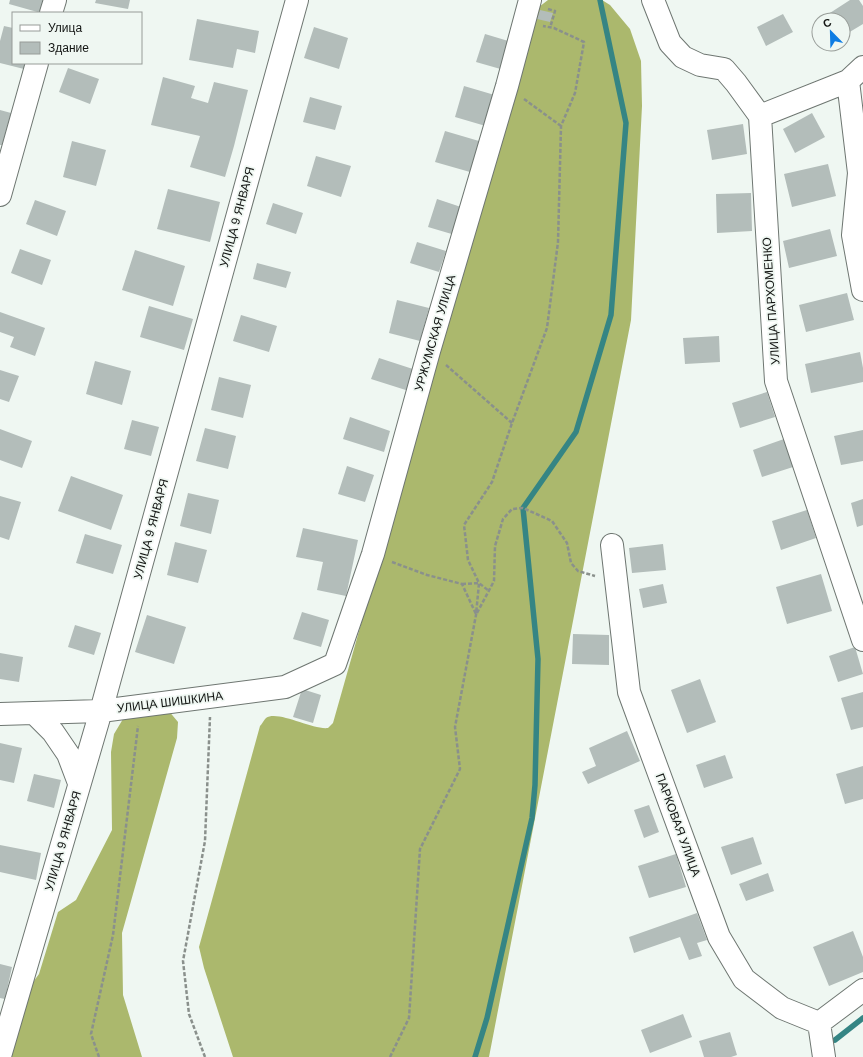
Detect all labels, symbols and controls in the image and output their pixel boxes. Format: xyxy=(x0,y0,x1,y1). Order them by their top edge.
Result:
legend xyxy=(12,12,142,64)
north arrow xyxy=(811,12,851,52)
text: С xyxy=(821,16,833,30)
text: Улица xyxy=(48,21,82,35)
text: Здание xyxy=(48,41,89,55)
street label: УЛИЦА 9 ЯНВАРЯ xyxy=(217,165,257,269)
street label: УЛИЦА ПАРХОМЕНКО xyxy=(760,237,782,365)
street label: УРЖУМСКАЯ УЛИЦА xyxy=(412,273,458,393)
street label: УЛИЦА 9 ЯНВАРЯ xyxy=(131,477,171,581)
street label: УЛИЦА ШИШКИНА xyxy=(116,689,224,715)
street label: ПАРКОВАЯ УЛИЦА xyxy=(653,771,703,879)
street label: УЛИЦА 9 ЯНВАРЯ xyxy=(42,789,84,893)

